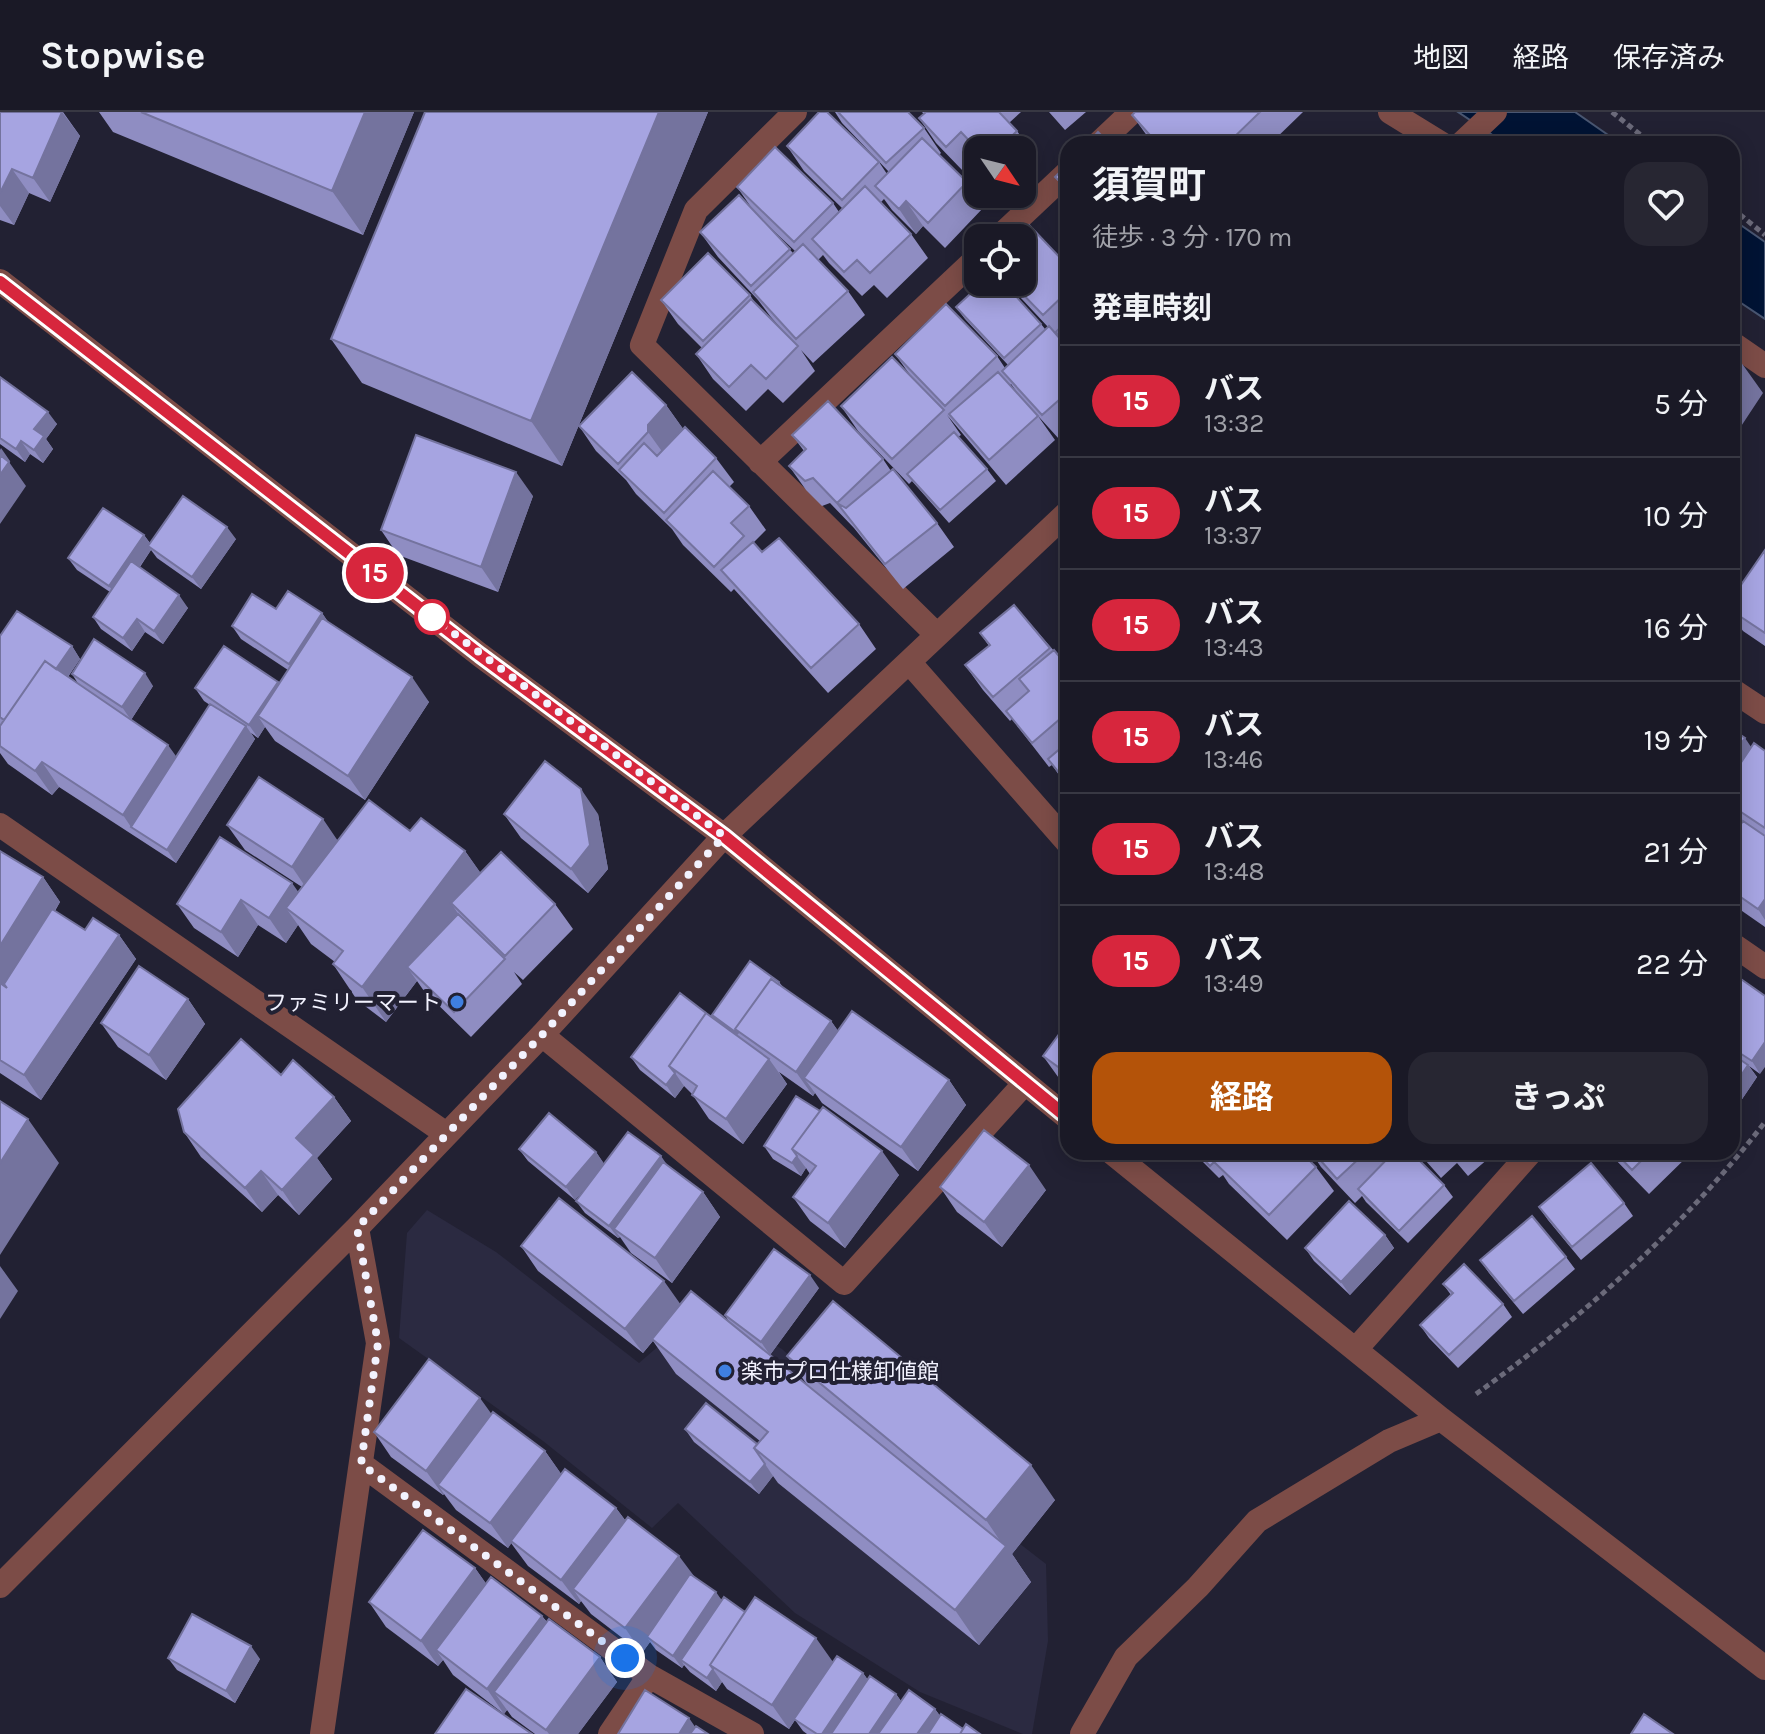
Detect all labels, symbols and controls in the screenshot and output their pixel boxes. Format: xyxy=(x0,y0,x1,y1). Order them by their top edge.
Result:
text: Stopwise xyxy=(40,33,205,78)
text: 地図 xyxy=(1413,41,1469,74)
text: 経路 xyxy=(1513,41,1569,74)
text: 保存済み xyxy=(1613,41,1725,74)
north arrow xyxy=(964,136,1036,208)
map controls xyxy=(964,136,1036,296)
button: heart xyxy=(1624,162,1708,246)
text: 須賀町 xyxy=(1092,163,1206,208)
text: 徒歩 · 3 分 · 170 m xyxy=(1092,222,1292,253)
button: locate xyxy=(964,224,1036,296)
text: 発車時刻 xyxy=(1092,290,1212,326)
text: バス xyxy=(1204,371,1264,407)
text: 15 xyxy=(1123,384,1149,417)
text: 5 分 xyxy=(1654,386,1708,422)
text: 13:32 xyxy=(1204,408,1264,439)
text: バス xyxy=(1204,483,1264,519)
text: 15 xyxy=(1123,496,1149,529)
text: 10 分 xyxy=(1643,498,1708,534)
text: 13:37 xyxy=(1204,520,1262,551)
line badge: 15 xyxy=(339,547,411,599)
text: 15 xyxy=(362,556,388,589)
text: バス xyxy=(1204,595,1264,631)
unlabelled marker xyxy=(415,600,449,634)
text: 15 xyxy=(1123,608,1149,641)
text: 16 分 xyxy=(1644,610,1708,646)
text: 13:43 xyxy=(1204,632,1264,663)
text: バス xyxy=(1204,707,1264,743)
text: 15 xyxy=(1123,720,1149,753)
text: 19 分 xyxy=(1644,722,1708,758)
text: 13:46 xyxy=(1204,744,1263,775)
text: バス xyxy=(1204,819,1264,855)
text: 15 xyxy=(1123,832,1149,865)
text: 21 分 xyxy=(1644,834,1708,870)
text: 13:48 xyxy=(1204,856,1264,887)
text: バス xyxy=(1204,931,1264,967)
text: 15 xyxy=(1123,944,1149,977)
text: 22 分 xyxy=(1636,946,1708,982)
text: 13:49 xyxy=(1204,968,1264,999)
place label: ファミリーマート xyxy=(265,990,441,1016)
marker: ファミリーマート xyxy=(448,993,466,1011)
button: 経路 xyxy=(1092,1052,1392,1144)
button: きっぷ xyxy=(1408,1052,1708,1144)
place label: 楽市プロ仕様卸値館 xyxy=(741,1359,939,1385)
marker: 楽市プロ仕様卸値館 xyxy=(716,1362,734,1380)
your location xyxy=(605,1638,645,1678)

